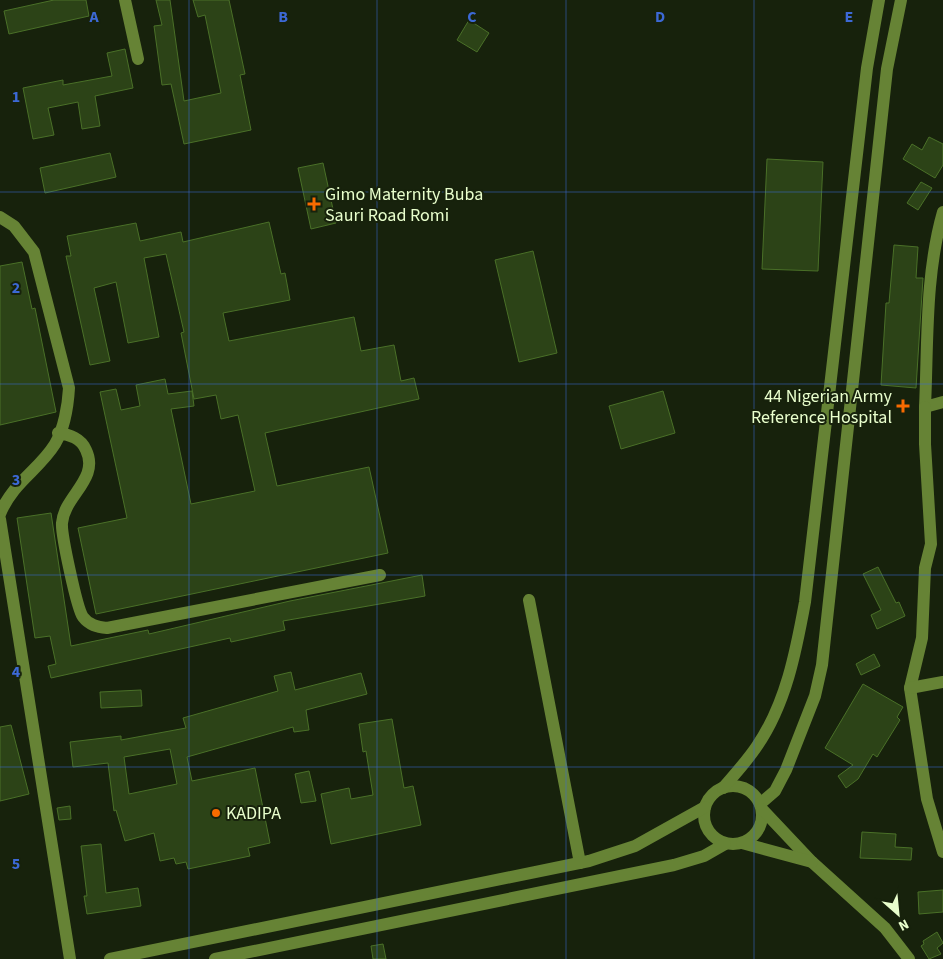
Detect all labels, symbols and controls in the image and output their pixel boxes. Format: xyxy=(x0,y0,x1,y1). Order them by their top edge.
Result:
text: A xyxy=(88,6,99,28)
text: B xyxy=(278,6,288,28)
text: C xyxy=(467,6,477,28)
text: D xyxy=(655,6,665,28)
text: E xyxy=(845,6,853,28)
text: 1 xyxy=(12,86,20,108)
place label: Gimo Maternity Buba Sauri Road Romi xyxy=(325,182,483,228)
marker: Gimo Maternity Buba Sauri Road Romi xyxy=(307,197,321,211)
text: 2 xyxy=(12,277,20,299)
place label: 44 Nigerian Army Reference Hospital xyxy=(751,384,893,430)
marker: 44 Nigerian Army Reference Hospital xyxy=(896,399,910,413)
text: 3 xyxy=(12,469,20,491)
text: 4 xyxy=(12,661,21,683)
place label: KADIPA xyxy=(226,801,281,826)
marker: KADIPA xyxy=(210,807,222,819)
text: 5 xyxy=(12,853,20,875)
north arrow xyxy=(873,889,923,939)
text: N xyxy=(895,914,912,936)

